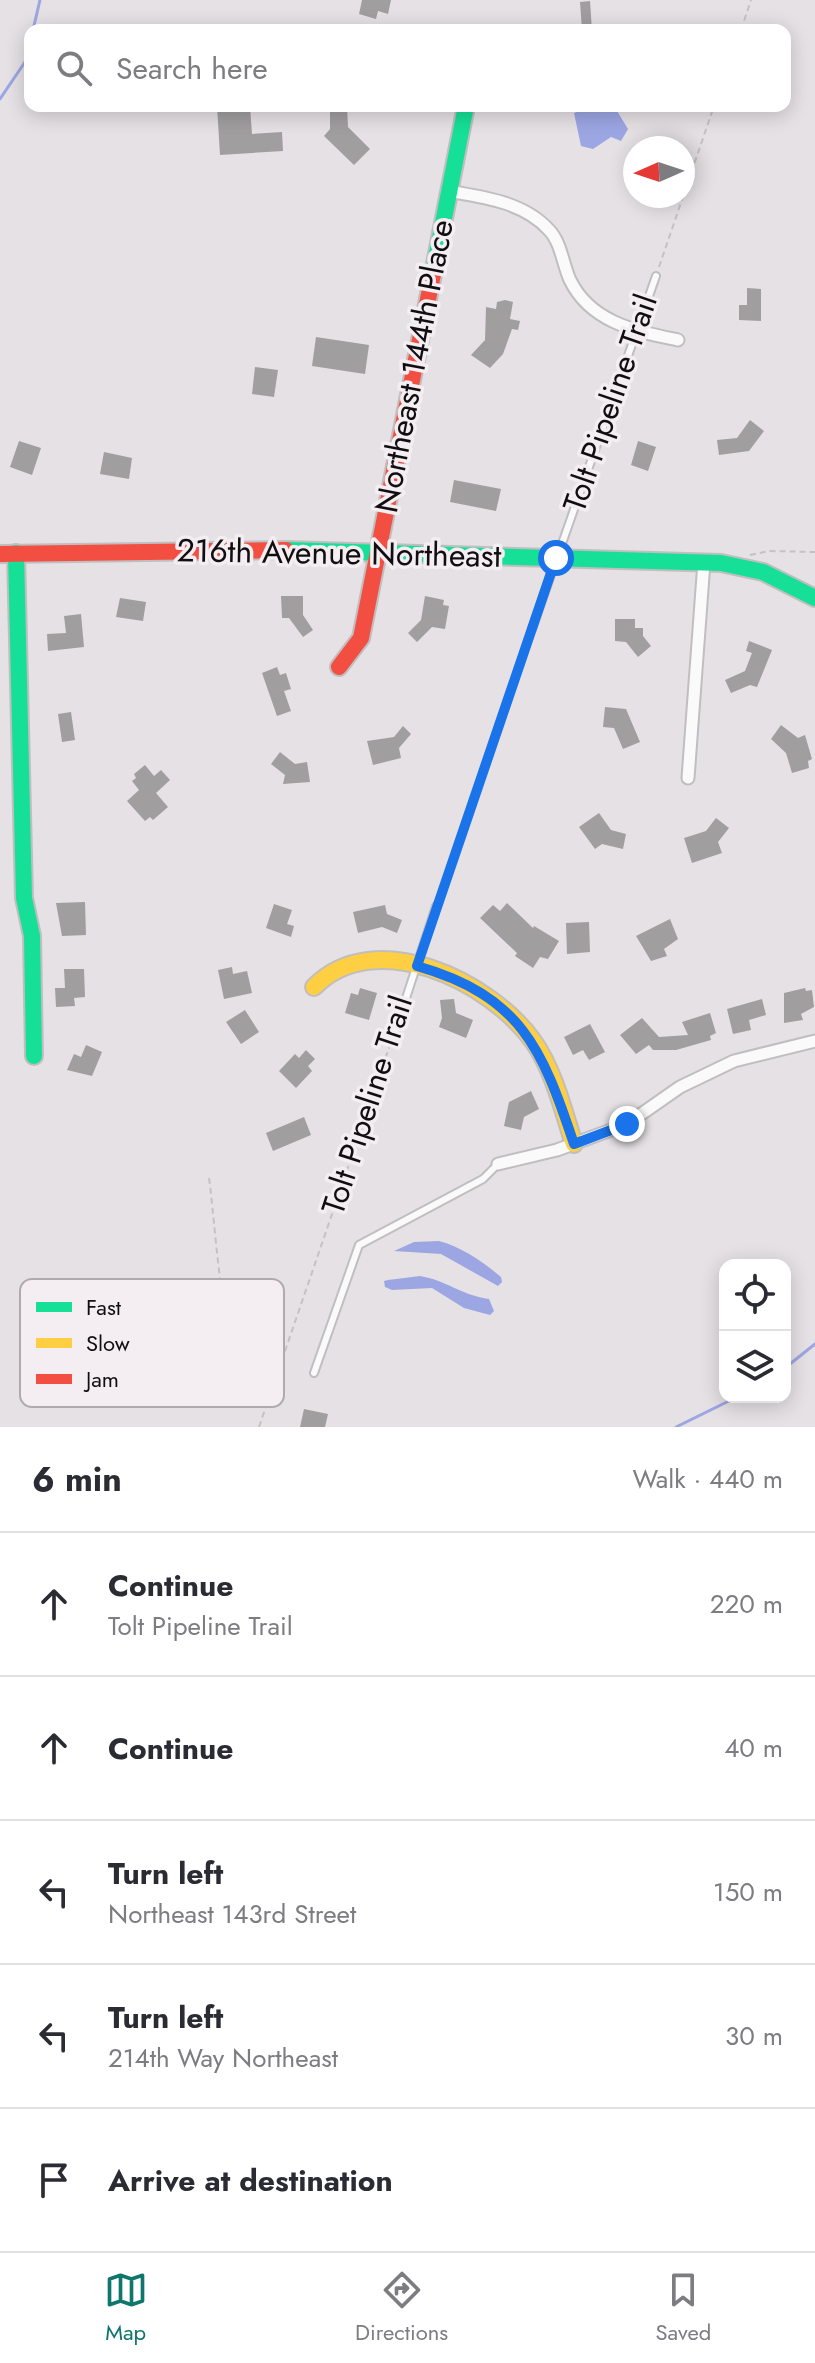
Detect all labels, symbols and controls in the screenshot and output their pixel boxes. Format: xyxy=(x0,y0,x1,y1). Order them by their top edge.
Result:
search box xyxy=(24,24,791,112)
icon: search xyxy=(52,46,96,90)
text: Search here xyxy=(116,47,268,90)
north arrow xyxy=(623,136,695,208)
street label: Northeast 144th Place xyxy=(363,216,465,516)
street label: Tolt Pipeline Trail xyxy=(551,288,669,518)
street label: 216th Avenue Northeast xyxy=(176,527,502,579)
route start xyxy=(538,540,574,576)
street label: Tolt Pipeline Trail xyxy=(310,990,424,1220)
route end xyxy=(609,1106,645,1142)
map controls xyxy=(719,1259,791,1403)
button: locate xyxy=(719,1259,791,1331)
legend xyxy=(20,1279,284,1407)
text: Fast xyxy=(86,1291,122,1323)
text: Slow xyxy=(86,1327,130,1359)
button: layers xyxy=(719,1331,791,1403)
text: Jam xyxy=(83,1363,119,1395)
text: 6 min xyxy=(32,1455,122,1504)
text: Walk · 440 m xyxy=(633,1460,783,1498)
text: Continue xyxy=(108,1564,234,1607)
icon: ahead xyxy=(32,1582,76,1626)
text: 220 m xyxy=(710,1585,783,1623)
text: Tolt Pipeline Trail xyxy=(108,1607,293,1645)
icon: ahead xyxy=(32,1726,76,1770)
text: Continue xyxy=(108,1727,234,1770)
text: 40 m xyxy=(724,1729,783,1767)
text: Turn left xyxy=(108,1852,223,1895)
icon: left xyxy=(32,1870,76,1914)
text: 150 m xyxy=(713,1873,783,1911)
text: Northeast 143rd Street xyxy=(108,1895,356,1933)
text: Turn left xyxy=(108,1996,223,2039)
icon: left xyxy=(32,2014,76,2058)
text: 30 m xyxy=(725,2017,783,2055)
text: 214th Way Northeast xyxy=(108,2039,338,2077)
icon: arrive xyxy=(32,2158,76,2202)
text: Arrive at destination xyxy=(108,2159,393,2202)
tab: Map xyxy=(104,2268,148,2348)
tab: Directions xyxy=(355,2268,448,2348)
tab: Saved xyxy=(656,2268,711,2348)

